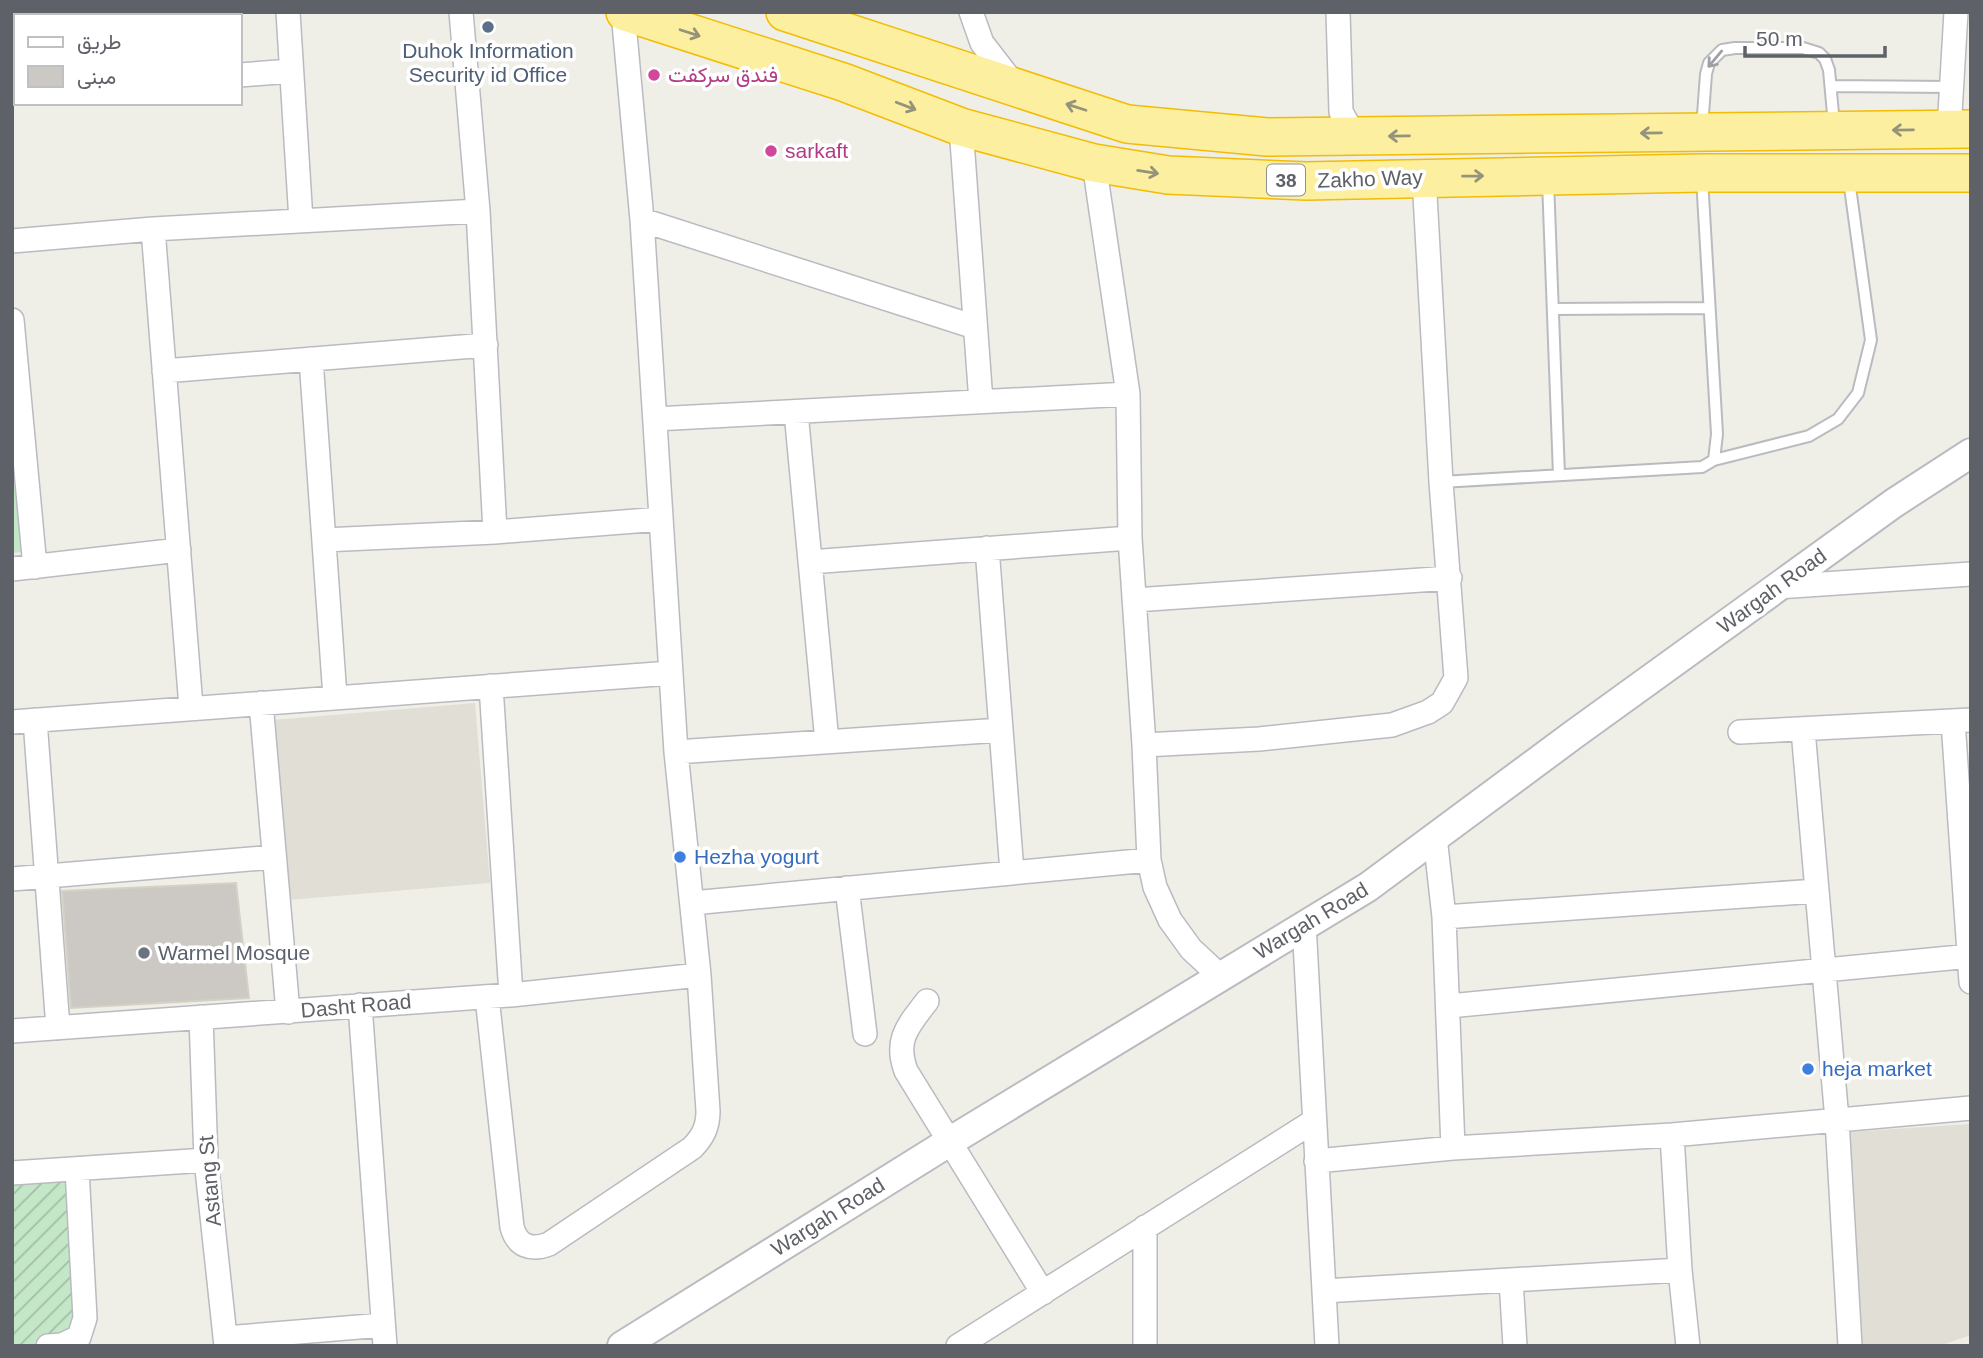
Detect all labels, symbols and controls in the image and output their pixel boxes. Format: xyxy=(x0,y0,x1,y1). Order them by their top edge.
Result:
legend xyxy=(14,14,242,105)
scale bar xyxy=(1745,14,1885,58)
marker: Duhok Information Security id Office xyxy=(480,19,496,35)
text: 50 m xyxy=(1756,27,1803,50)
one-way arrow xyxy=(679,28,701,40)
text: طريق xyxy=(77,30,122,55)
place label: Duhok Information Security id Office xyxy=(402,39,574,86)
one-way arrow xyxy=(1708,50,1724,68)
place label: فندق سركفت xyxy=(668,63,778,88)
text: مبنى xyxy=(77,65,116,89)
marker: فندق سركفت xyxy=(646,67,662,83)
one-way arrow xyxy=(894,100,916,113)
one-way arrow xyxy=(1066,100,1088,113)
one-way arrow xyxy=(1891,123,1914,137)
one-way arrow xyxy=(1639,126,1662,140)
one-way arrow xyxy=(1387,129,1410,143)
place label: sarkaft xyxy=(785,139,848,162)
marker: sarkaft xyxy=(763,143,779,159)
road number: 38 xyxy=(1267,164,1305,196)
street label: Zakho Way xyxy=(1317,165,1424,192)
one-way arrow xyxy=(1137,166,1159,179)
one-way arrow xyxy=(1462,169,1485,183)
street label: Wargah Road xyxy=(1713,543,1831,638)
place label: Hezha yogurt xyxy=(694,845,819,868)
marker: Hezha yogurt xyxy=(672,849,688,865)
street label: Wargah Road xyxy=(1250,878,1372,964)
place label: Warmel Mosque xyxy=(158,941,310,964)
marker: Warmel Mosque xyxy=(136,945,152,961)
street label: Dasht Road xyxy=(300,989,412,1022)
place label: heja market xyxy=(1822,1057,1932,1080)
marker: heja market xyxy=(1800,1061,1816,1077)
street label: Astang St xyxy=(194,1135,225,1227)
street label: Wargah Road xyxy=(767,1173,888,1260)

